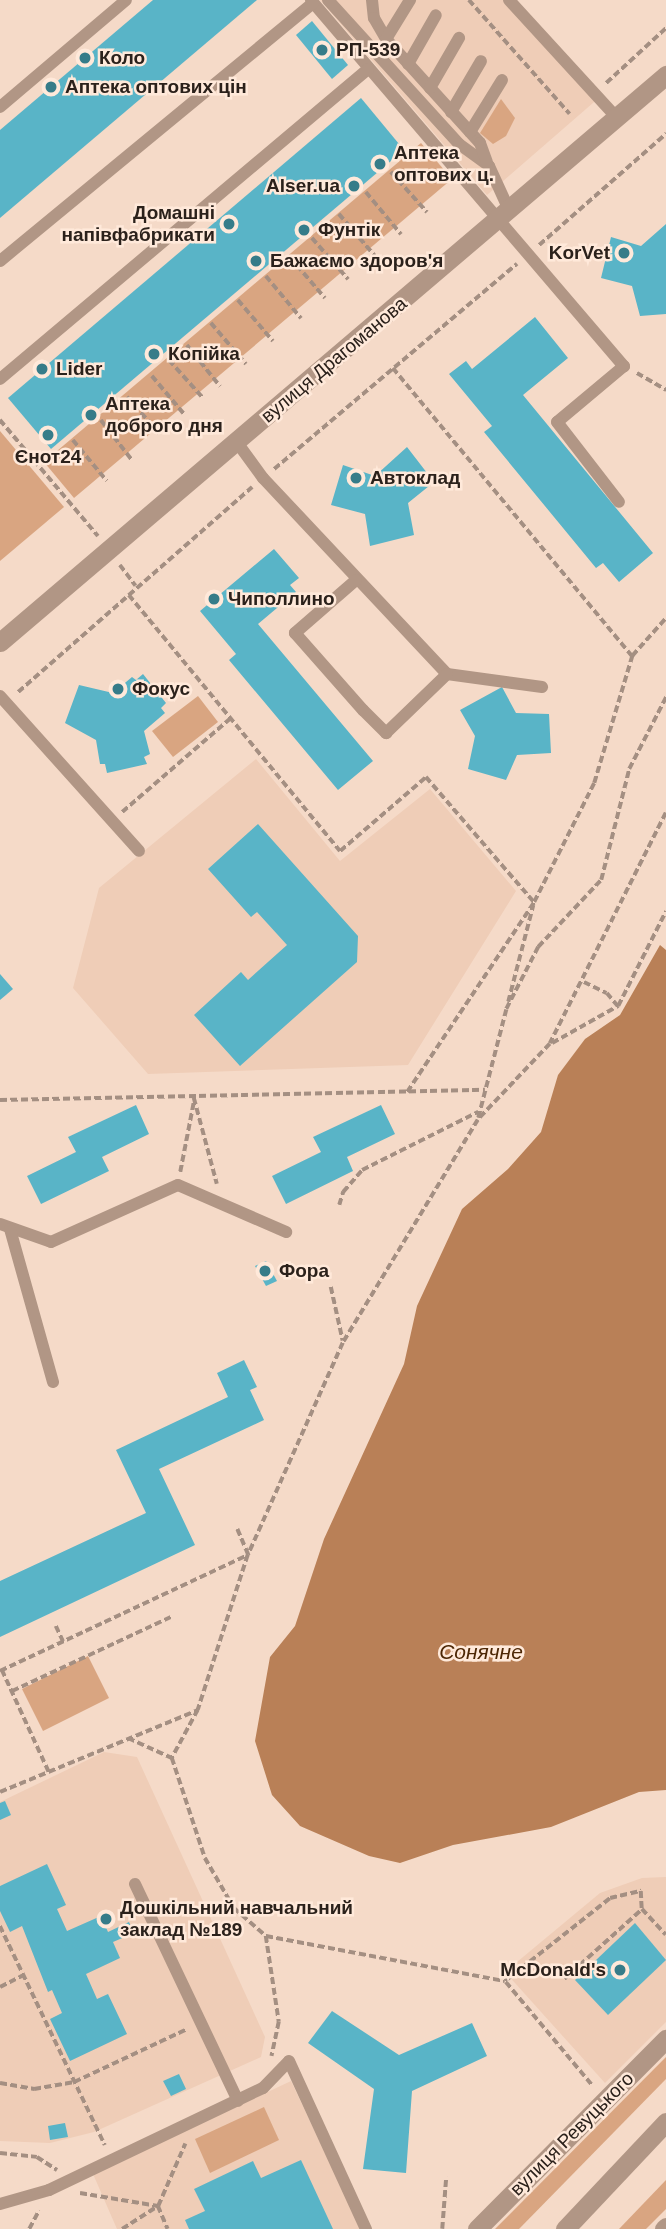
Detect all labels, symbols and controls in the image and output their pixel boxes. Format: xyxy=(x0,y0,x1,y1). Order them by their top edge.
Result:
place label: РП-539 xyxy=(336,39,400,61)
marker: РП-539 xyxy=(314,42,330,58)
place label: Коло xyxy=(99,47,145,69)
marker: Коло xyxy=(77,50,93,66)
place label: Аптека оптових цін xyxy=(65,76,247,98)
marker: Аптека оптових цін xyxy=(43,79,59,95)
place label: Аптека оптових ц. xyxy=(394,142,494,186)
marker: Аптека оптових ц. xyxy=(372,156,388,172)
place label: Alser.ua xyxy=(266,175,340,197)
marker: Alser.ua xyxy=(346,178,362,194)
place label: Домашні напівфабрикати xyxy=(61,202,215,246)
marker: Домашні напівфабрикати xyxy=(221,216,237,232)
place label: Фунтік xyxy=(318,219,380,241)
marker: Фунтік xyxy=(296,222,312,238)
place label: KorVet xyxy=(549,242,610,264)
marker: KorVet xyxy=(616,245,632,261)
place label: Бажаємо здоров'я xyxy=(270,250,443,272)
marker: Бажаємо здоров'я xyxy=(248,253,264,269)
street label: вулиця Драгоманова xyxy=(257,292,411,428)
place label: Копійка xyxy=(168,343,240,365)
marker: Копійка xyxy=(146,346,162,362)
place label: Lider xyxy=(56,358,102,380)
marker: Lider xyxy=(34,361,50,377)
place label: Аптека доброго дня xyxy=(105,393,223,437)
marker: Аптека доброго дня xyxy=(83,407,99,423)
marker: Єнот24 xyxy=(40,427,56,443)
place label: Єнот24 xyxy=(15,446,81,468)
place label: Автоклад xyxy=(370,467,460,489)
marker: Автоклад xyxy=(348,470,364,486)
place label: Чиполлино xyxy=(228,588,335,610)
marker: Чиполлино xyxy=(206,591,222,607)
place label: Фокус xyxy=(132,678,190,700)
marker: Фокус xyxy=(110,681,126,697)
place label: Фора xyxy=(279,1260,329,1282)
marker: Фора xyxy=(257,1263,273,1279)
water label: Сонячне xyxy=(439,1639,523,1665)
place label: Дошкільний навчальний заклад №189 xyxy=(120,1897,353,1941)
marker: Дошкільний навчальний заклад №189 xyxy=(98,1911,114,1927)
place label: McDonald's xyxy=(500,1959,606,1981)
marker: McDonald's xyxy=(612,1962,628,1978)
street label: вулиця Ревуцького xyxy=(505,2067,639,2201)

